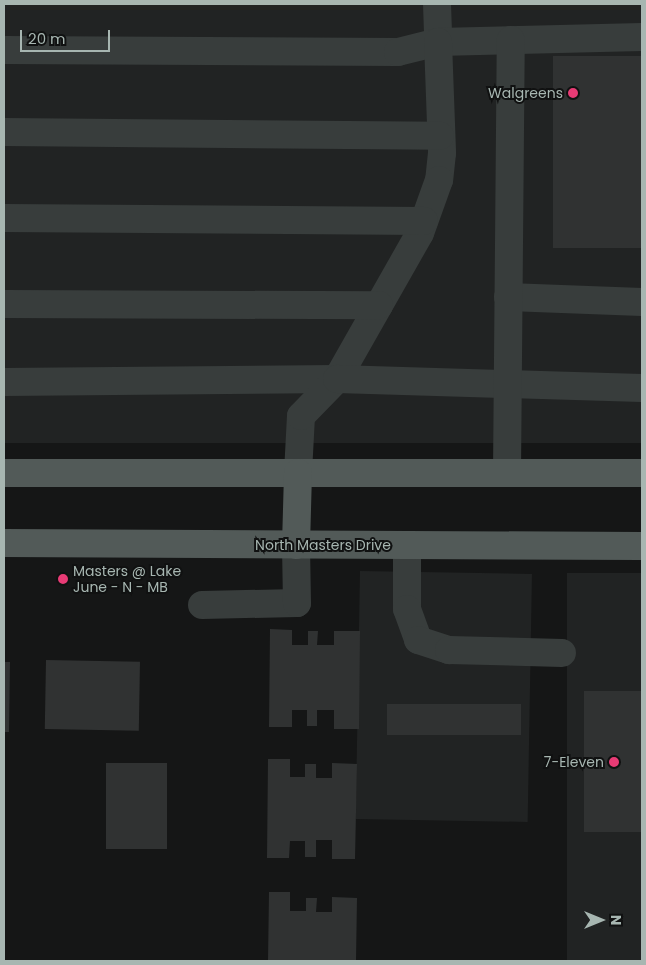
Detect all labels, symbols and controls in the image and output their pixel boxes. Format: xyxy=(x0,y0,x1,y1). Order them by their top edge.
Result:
scale bar xyxy=(22,20,112,52)
text: 20 m xyxy=(28,28,66,49)
place label: Walgreens xyxy=(488,85,563,101)
marker: Walgreens xyxy=(567,87,579,99)
street label: North Masters Drive xyxy=(255,537,391,553)
place label: Masters @ Lake June - N - MB xyxy=(73,563,181,596)
marker: Masters @ Lake June - N - MB xyxy=(57,573,69,585)
place label: 7-Eleven xyxy=(544,754,604,770)
marker: 7-Eleven xyxy=(608,756,620,768)
north arrow xyxy=(576,895,626,945)
text: N xyxy=(606,915,626,925)

